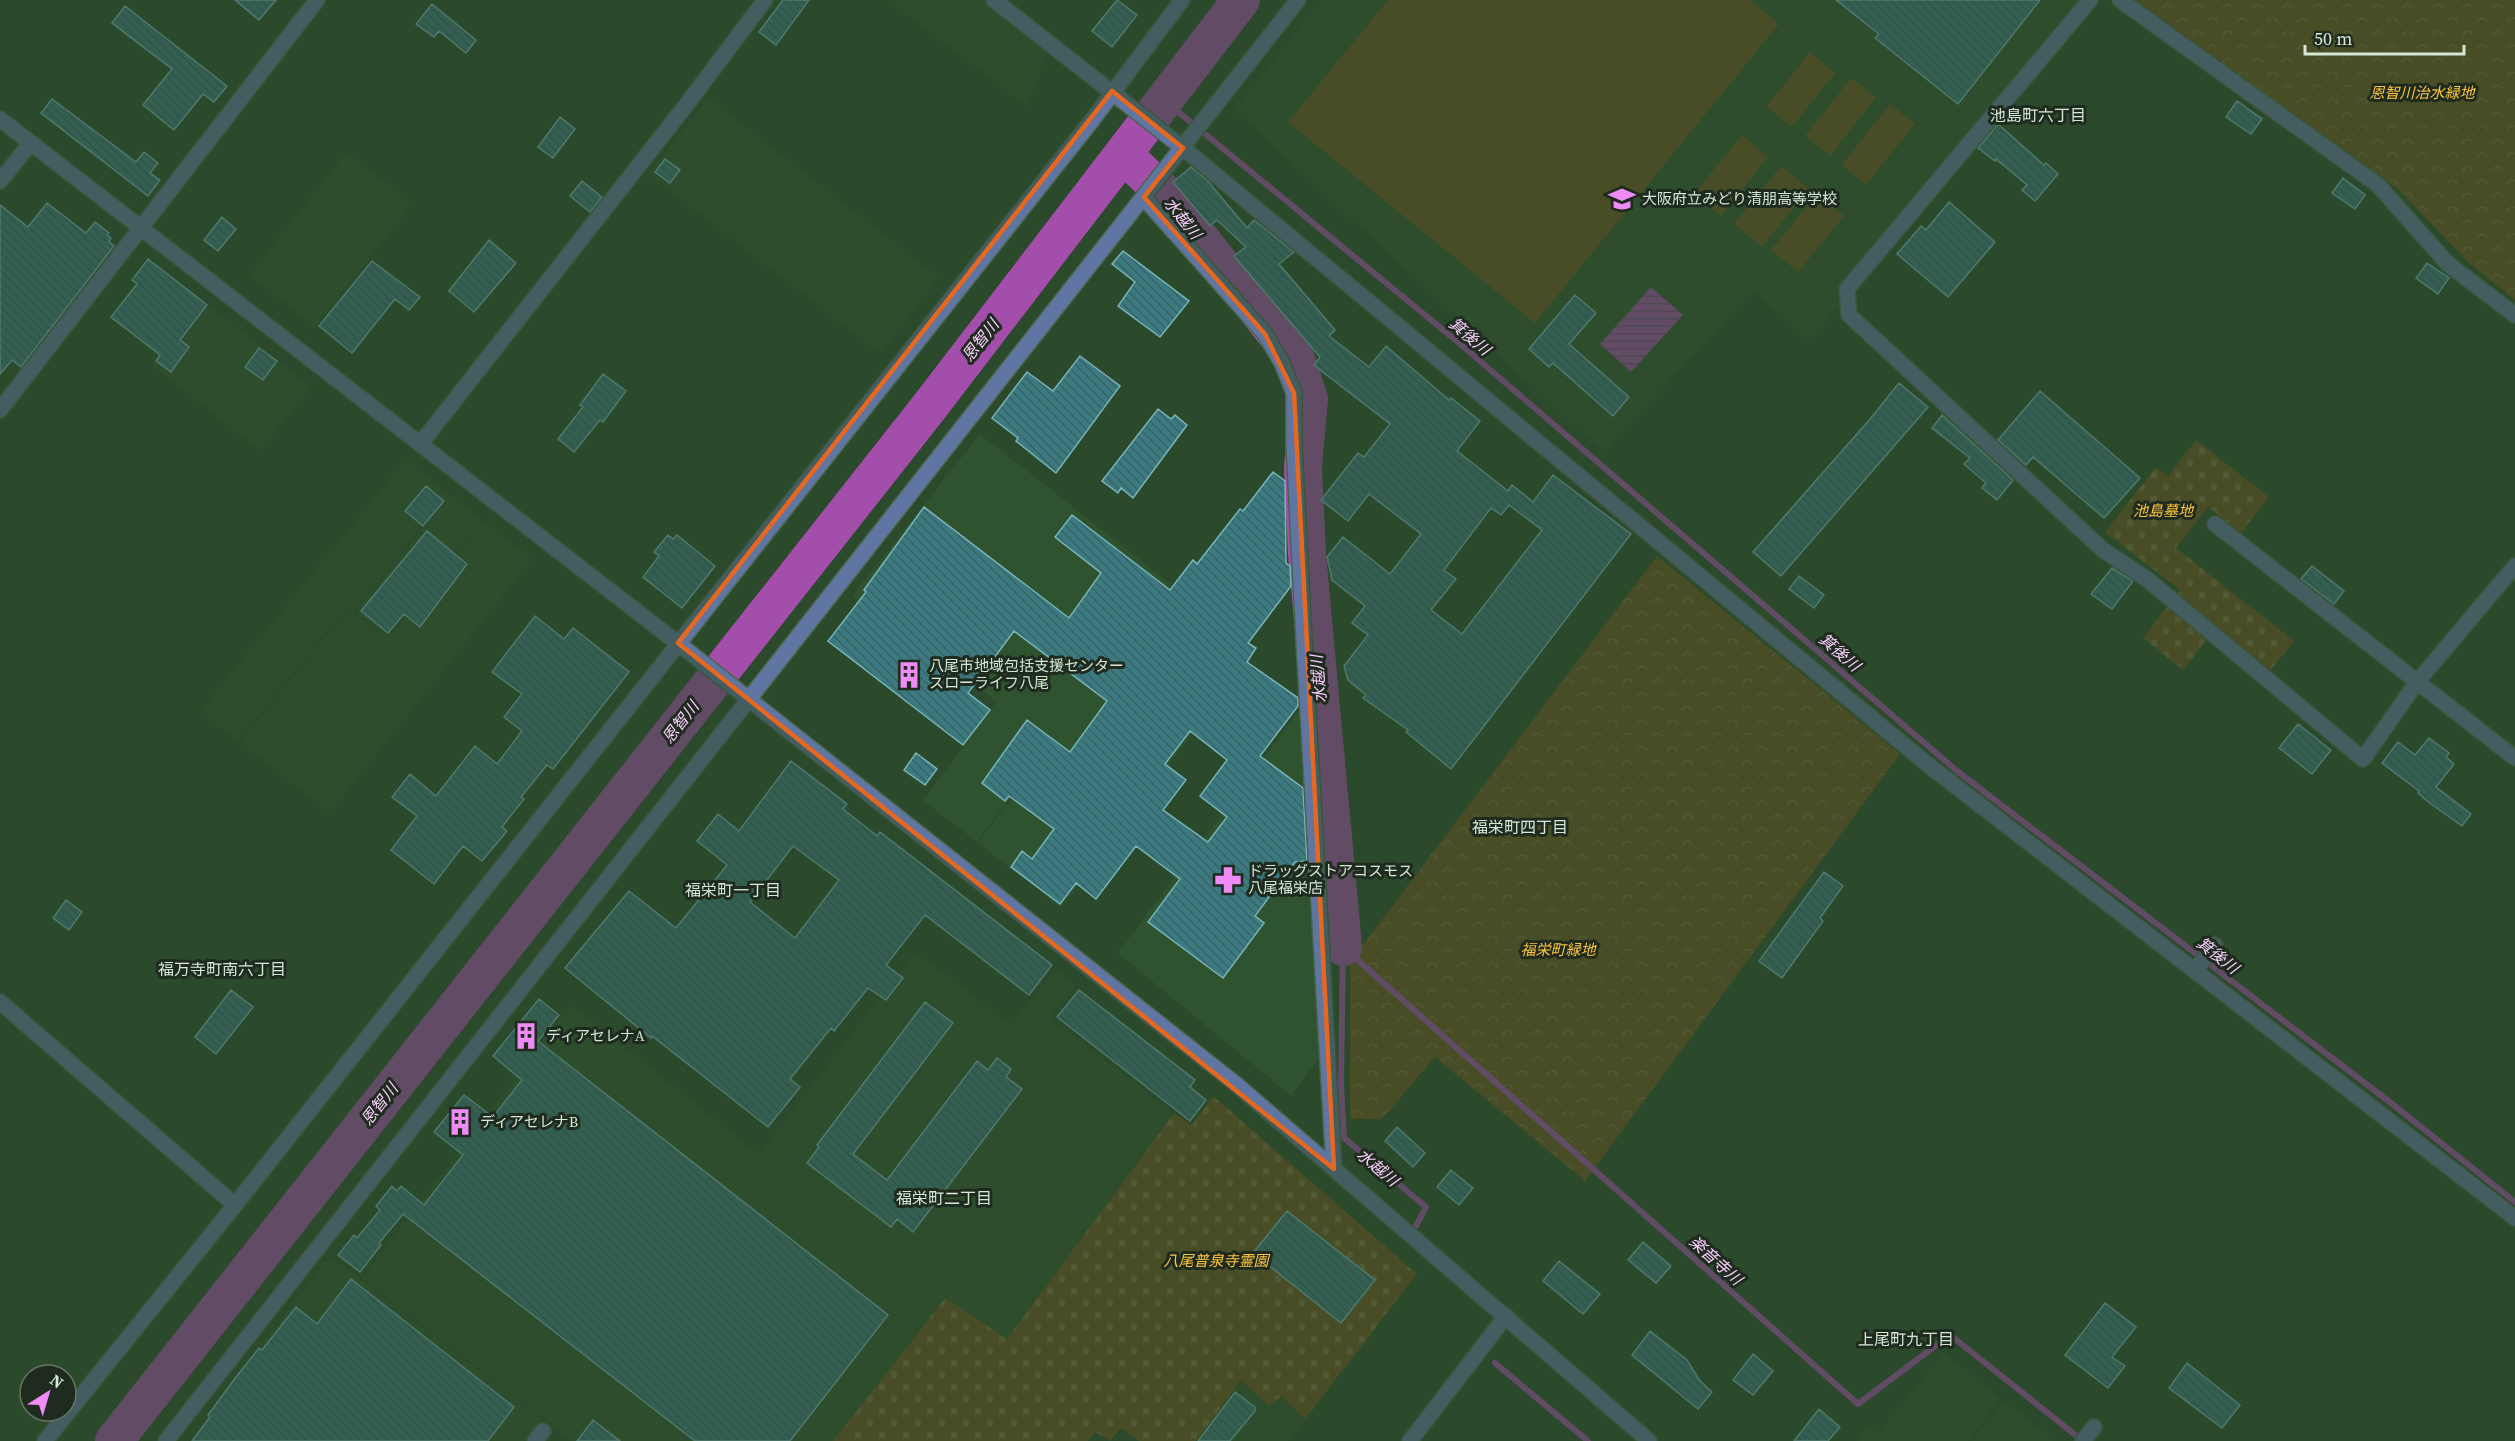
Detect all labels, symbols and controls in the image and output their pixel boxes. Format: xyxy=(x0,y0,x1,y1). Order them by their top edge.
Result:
scale bar xyxy=(2305,18,2464,56)
text: 50 m xyxy=(2314,26,2352,51)
park label: 恩智川治水緑地 xyxy=(2369,82,2476,103)
district label: 池島町六丁目 xyxy=(1990,104,2086,126)
school or university icon: 大阪府立みどり清朋高等学校 xyxy=(1607,184,1637,214)
place label: 大阪府立みどり清朋高等学校 xyxy=(1642,188,1837,209)
water label: 水越川 xyxy=(1159,192,1208,245)
water label: 箕後川 xyxy=(1445,312,1497,361)
water label: 恩智川 xyxy=(957,313,1005,366)
park label: 池島墓地 xyxy=(2133,500,2195,521)
water label: 箕後川 xyxy=(1815,628,1867,677)
water label: 水越川 xyxy=(1305,652,1331,704)
place label: 八尾市地域包括支援センター スローライフ八尾 xyxy=(929,655,1124,693)
building icon: 八尾市地域包括支援センター スローライフ八尾 xyxy=(894,660,924,690)
water label: 恩智川 xyxy=(657,695,705,748)
district label: 福栄町四丁目 xyxy=(1472,816,1568,838)
place label: ドラッグストアコスモス 八尾福栄店 xyxy=(1248,860,1413,898)
pharmacy icon: ドラッグストアコスモス 八尾福栄店 xyxy=(1213,865,1243,895)
district label: 福栄町一丁目 xyxy=(685,879,781,901)
water label: 箕後川 xyxy=(2192,932,2245,980)
park label: 福栄町緑地 xyxy=(1520,939,1597,960)
district label: 福万寺町南六丁目 xyxy=(158,958,286,980)
building icon: ディアセレナA xyxy=(511,1021,541,1051)
place label: ディアセレナA xyxy=(546,1025,645,1046)
water label: 恩智川 xyxy=(356,1077,404,1130)
building icon: ディアセレナB xyxy=(445,1107,475,1137)
place label: ディアセレナB xyxy=(480,1111,578,1132)
water label: 水越川 xyxy=(1353,1143,1405,1192)
district label: 福栄町二丁目 xyxy=(896,1187,992,1209)
water label: 楽音寺川 xyxy=(1685,1230,1749,1291)
park label: 八尾普泉寺霊園 xyxy=(1163,1250,1270,1271)
district label: 上尾町九丁目 xyxy=(1858,1328,1954,1350)
north arrow xyxy=(18,1363,78,1423)
text: N xyxy=(46,1369,69,1394)

